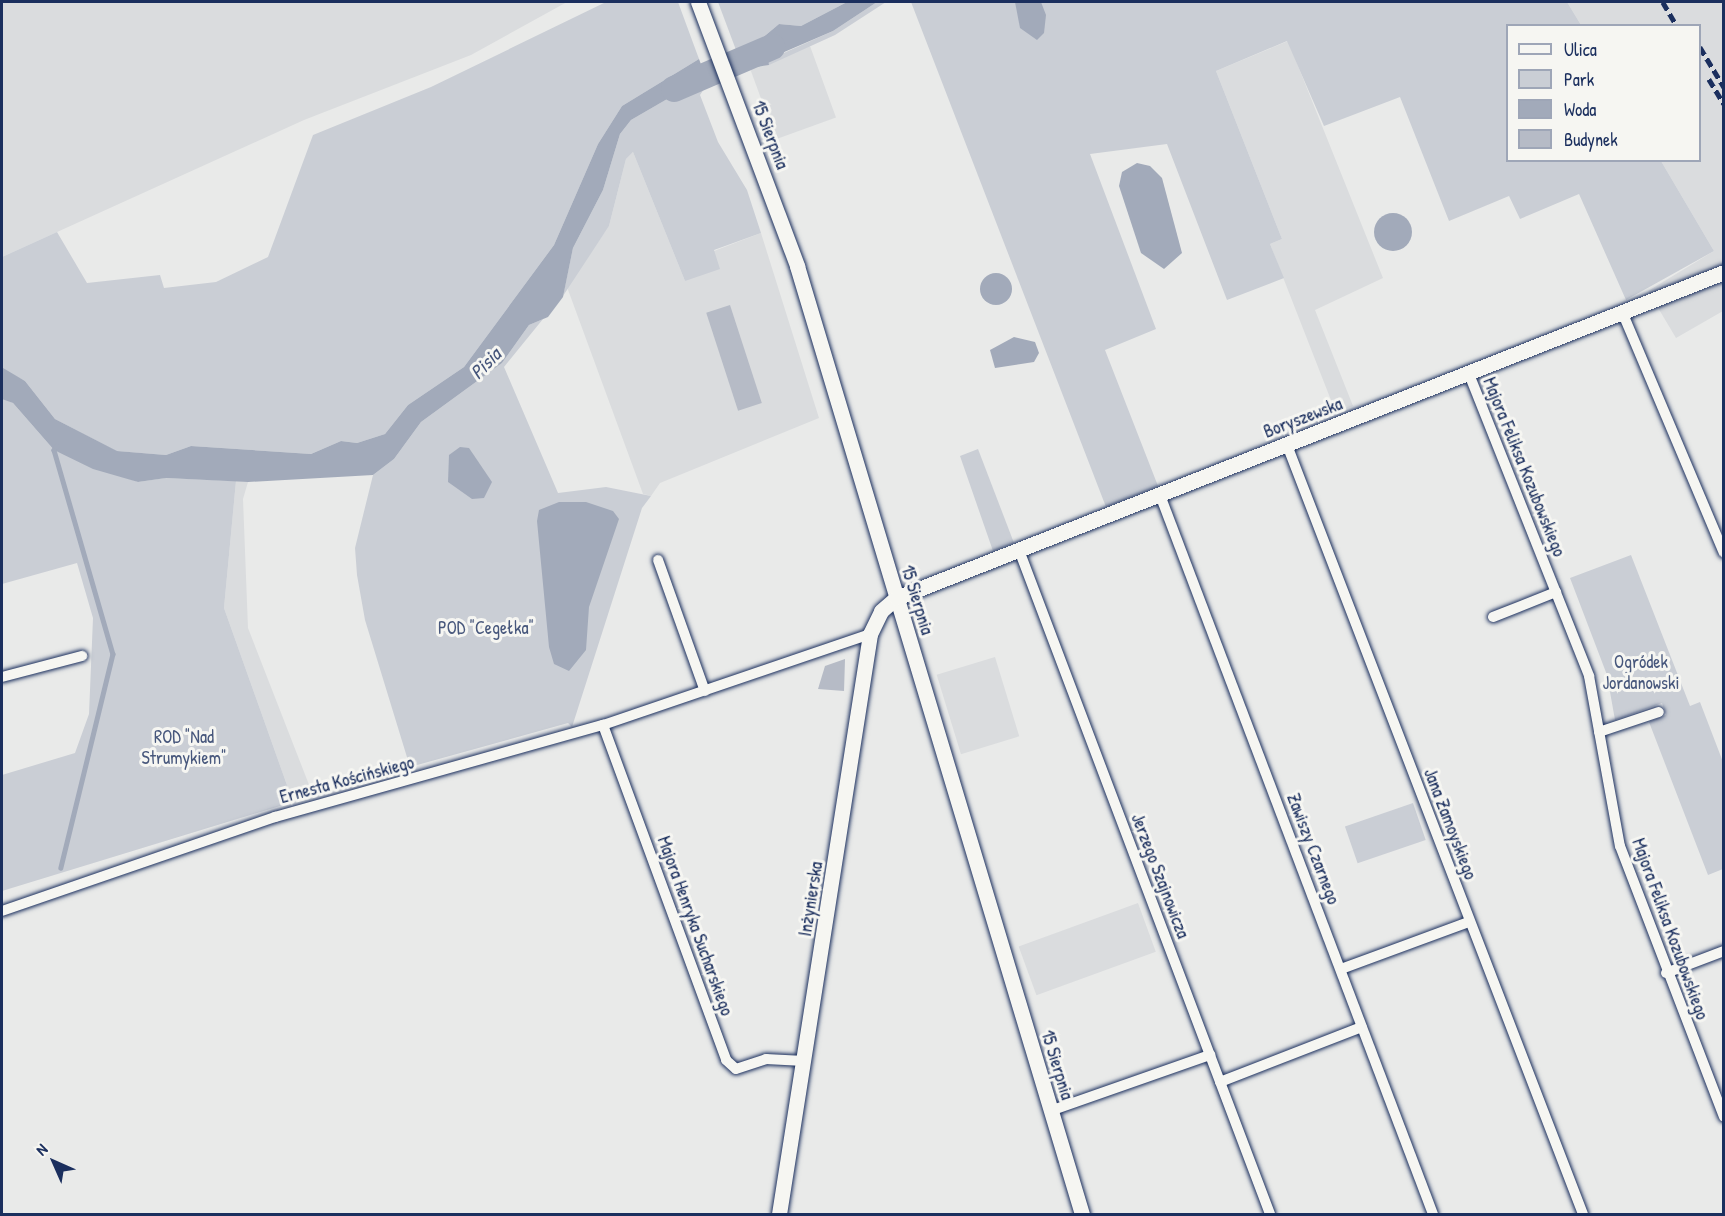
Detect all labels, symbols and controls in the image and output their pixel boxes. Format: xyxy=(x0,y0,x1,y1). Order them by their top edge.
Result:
legend xyxy=(1506,24,1701,162)
text: Ulica xyxy=(1564,37,1597,62)
text: Park xyxy=(1564,67,1594,92)
text: Woda xyxy=(1564,97,1596,122)
street label: 15 Sierpnia xyxy=(747,98,793,172)
text: Budynek xyxy=(1564,127,1618,152)
water label: Pisia xyxy=(465,342,505,384)
street label: Majora Feliksa Kozubowskiego xyxy=(1478,374,1570,560)
street label: Boryszewska xyxy=(1261,393,1345,443)
street label: 15 Sierpnia xyxy=(896,563,938,637)
park label: POD "Cegełka" xyxy=(438,617,534,639)
park label: Ogródek Jordanowski xyxy=(1602,652,1680,694)
park label: ROD "Nad Strumykiem" xyxy=(142,727,226,770)
street label: Ernesta Kościńskiego xyxy=(278,752,416,808)
street label: Jana Zamoyskiego xyxy=(1419,765,1481,883)
street label: Zawiszy Czarnego xyxy=(1282,790,1344,908)
street label: Jerzego Szajnowicza xyxy=(1126,811,1194,941)
street label: Majora Henryka Sucharskiego xyxy=(653,833,737,1019)
street label: Majora Feliksa Kozubowskiego xyxy=(1627,835,1713,1023)
street label: Inżynierska xyxy=(794,860,828,938)
street label: 15 Sierpnia xyxy=(1036,1028,1078,1102)
north arrow xyxy=(24,1132,84,1192)
text: N xyxy=(30,1138,52,1160)

